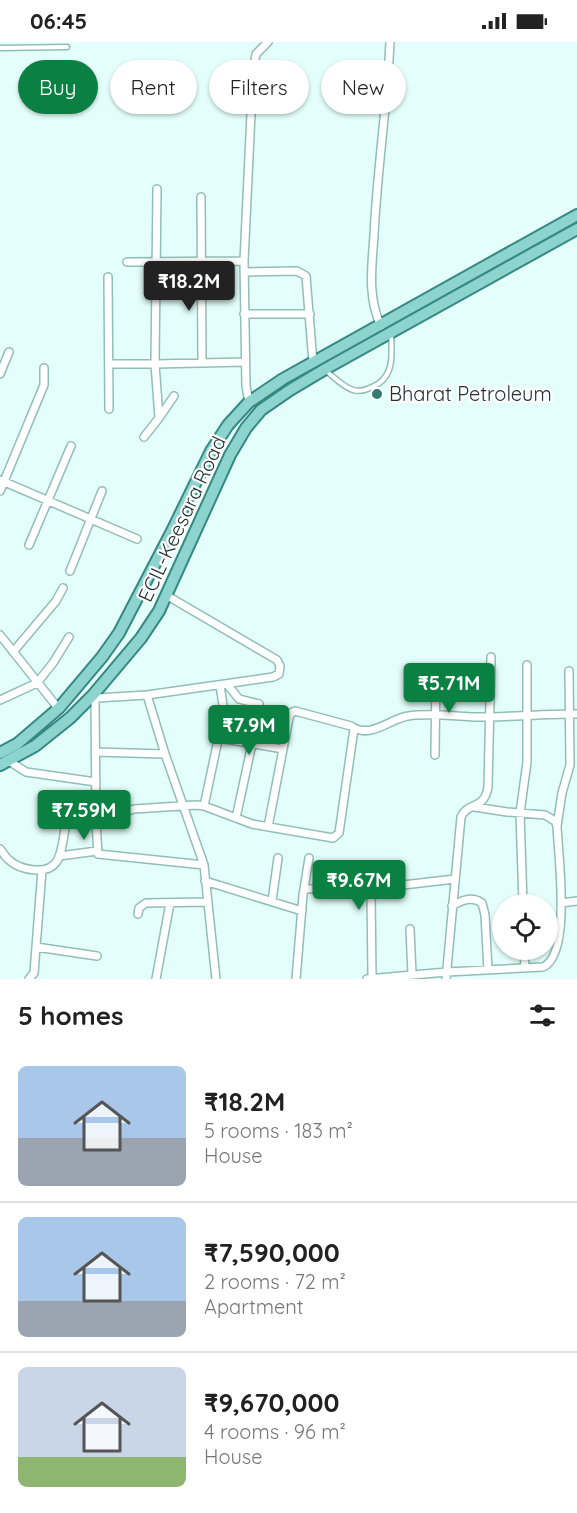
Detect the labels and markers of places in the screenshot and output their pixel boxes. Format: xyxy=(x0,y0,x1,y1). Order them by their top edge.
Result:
pin: ₹18.2M xyxy=(140,261,238,312)
place label: Bharat Petroleum xyxy=(389,381,552,406)
marker: Bharat Petroleum xyxy=(370,387,384,401)
pin: ₹5.71M xyxy=(400,663,498,714)
pin: ₹7.9M xyxy=(207,705,291,756)
pin: ₹7.59M xyxy=(35,790,133,841)
pin: ₹9.67M xyxy=(310,860,408,911)

